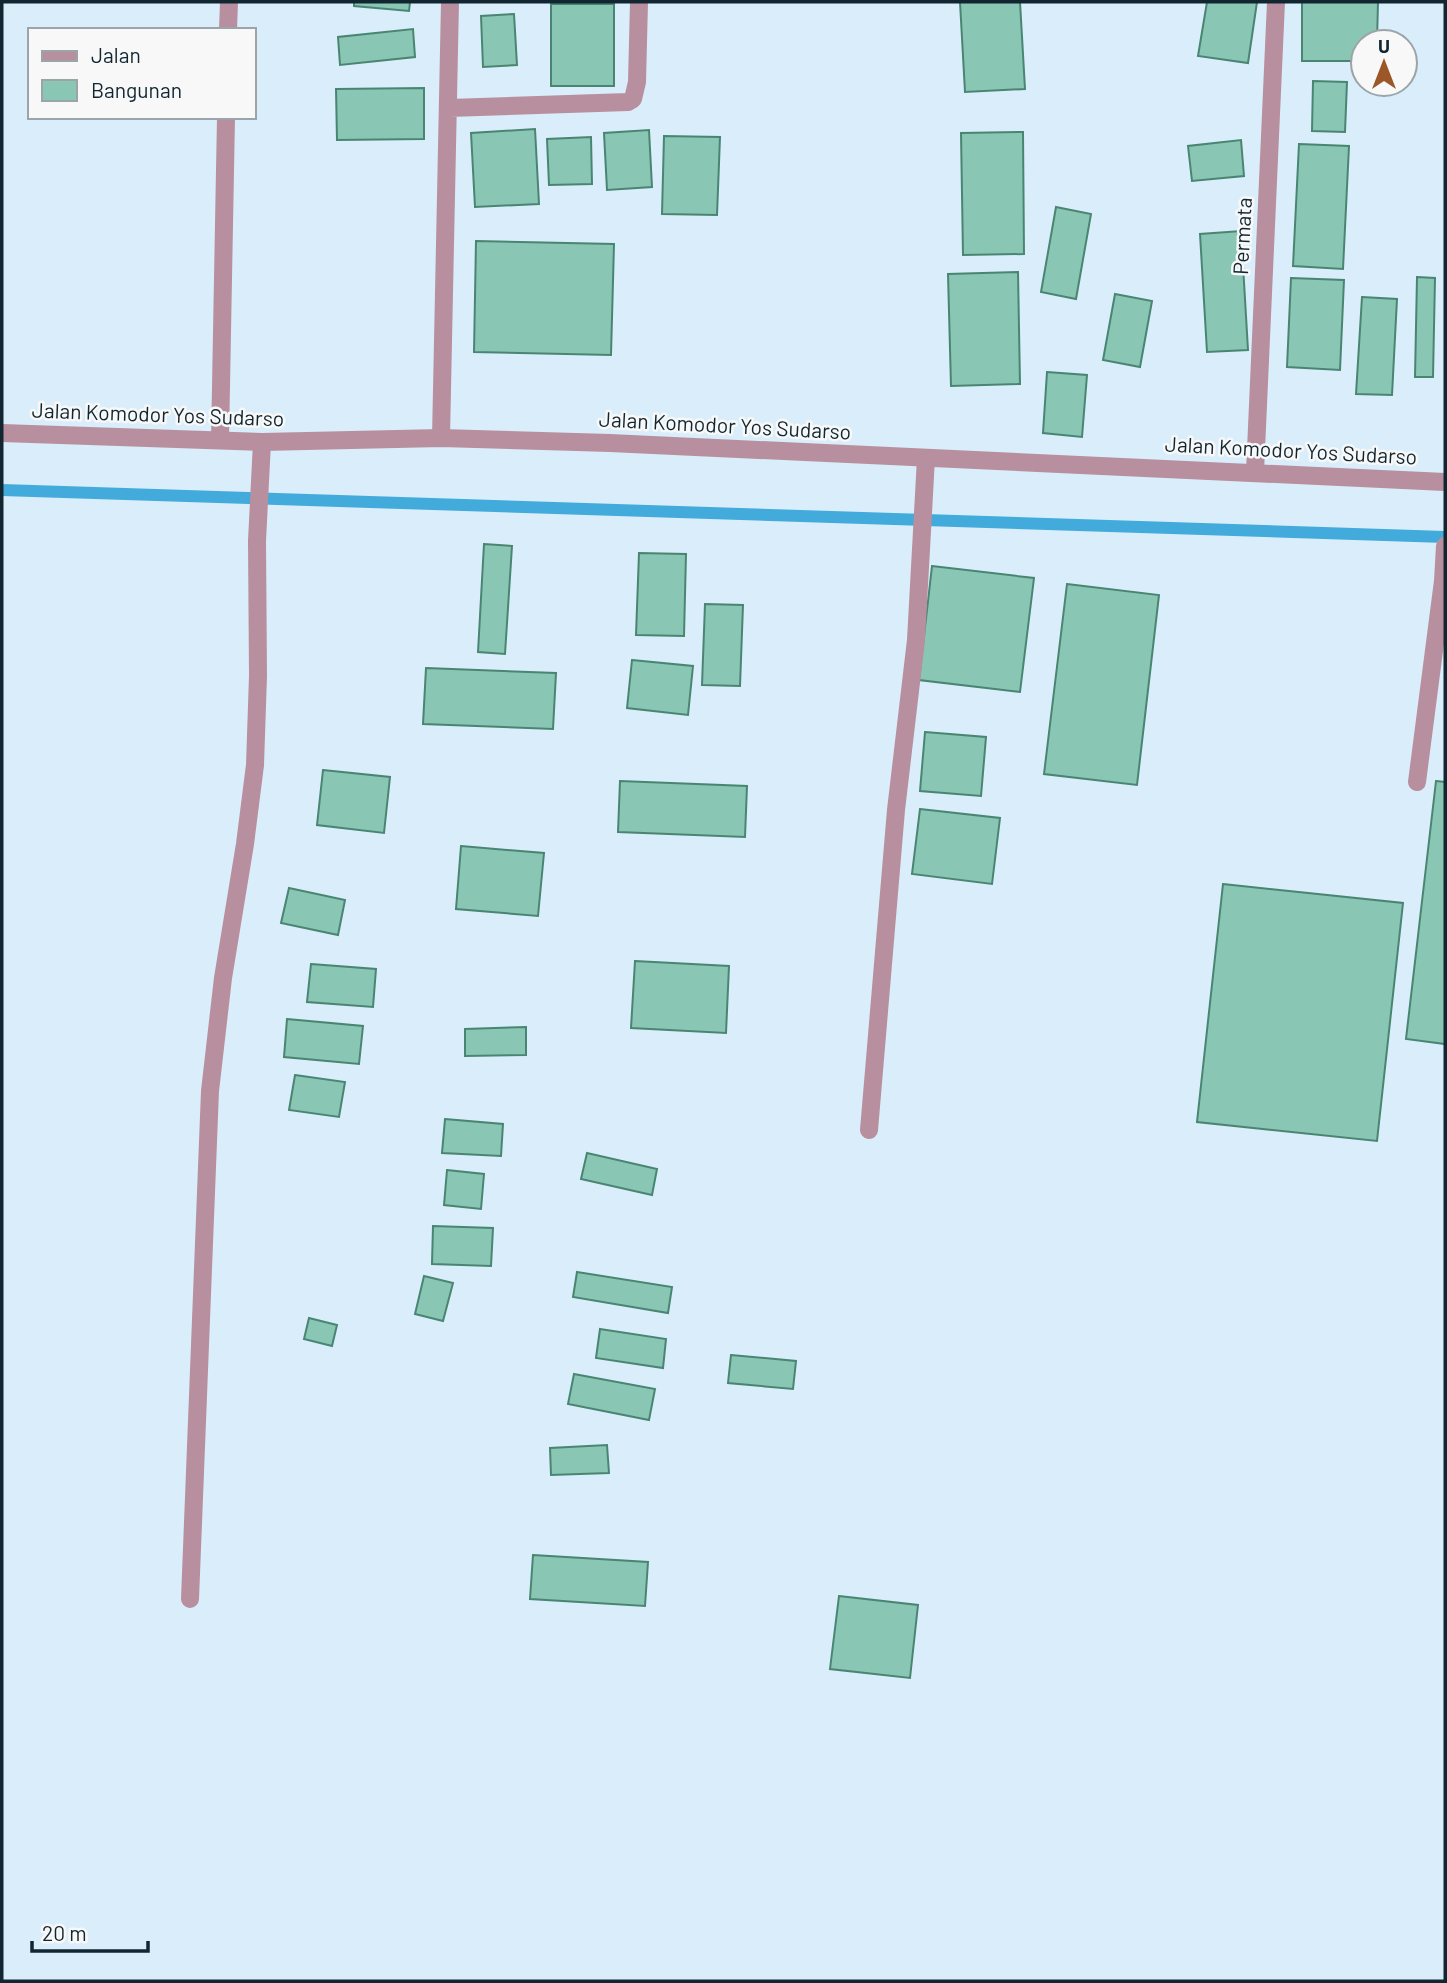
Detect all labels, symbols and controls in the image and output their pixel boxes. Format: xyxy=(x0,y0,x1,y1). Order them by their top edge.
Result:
legend xyxy=(28,28,256,119)
north arrow xyxy=(1349,28,1419,98)
text: U xyxy=(1378,34,1390,57)
text: Jalan xyxy=(91,42,141,67)
text: Bangunan xyxy=(91,77,182,102)
street label: Permata xyxy=(1227,197,1256,275)
street label: Jalan Komodor Yos Sudarso xyxy=(31,397,285,430)
street label: Jalan Komodor Yos Sudarso xyxy=(598,405,852,444)
street label: Jalan Komodor Yos Sudarso xyxy=(1164,430,1418,469)
scale bar xyxy=(32,1910,147,1954)
text: 20 m xyxy=(42,1920,87,1945)

